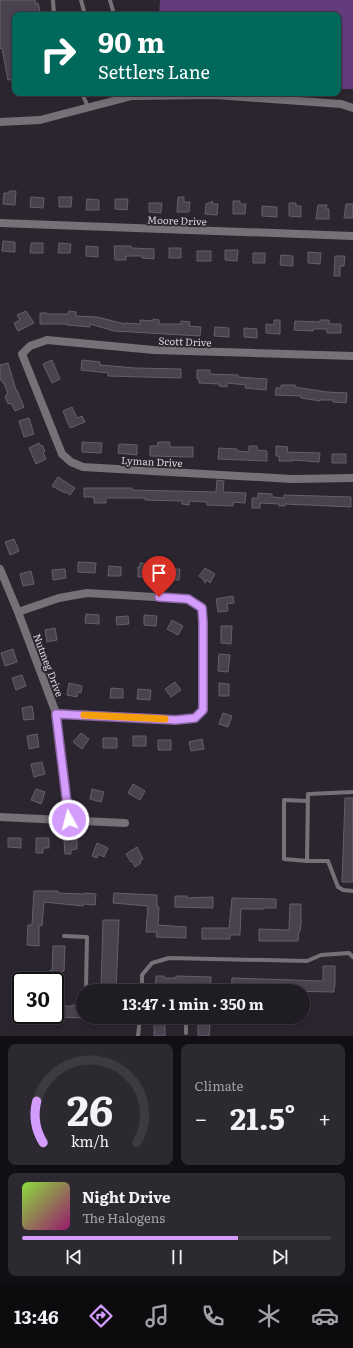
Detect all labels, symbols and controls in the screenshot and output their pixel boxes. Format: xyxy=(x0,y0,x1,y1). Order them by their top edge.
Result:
text: 90 m xyxy=(98,20,165,62)
icon: right xyxy=(32,28,84,80)
text: Settlers Lane xyxy=(98,58,210,85)
street label: Moore Drive xyxy=(147,211,207,229)
street label: Scott Drive xyxy=(158,333,212,349)
street label: Lyman Drive xyxy=(121,452,183,470)
pin xyxy=(142,556,176,597)
icon: arrive xyxy=(148,562,170,584)
street label: Nutmeg Drive xyxy=(30,631,68,699)
position arrow xyxy=(48,799,90,841)
speed limit sign: 30 xyxy=(12,972,64,1024)
text: 13:47 · 1 min · 350 m xyxy=(122,992,264,1015)
text: 26 xyxy=(67,1076,114,1138)
text: Climate xyxy=(195,1076,243,1095)
text: 21.5° xyxy=(230,1095,295,1139)
text: − xyxy=(195,1101,207,1134)
text: + xyxy=(318,1101,331,1134)
text: km/h xyxy=(71,1129,110,1150)
text: Night Drive xyxy=(82,1185,171,1208)
text: The Halogens xyxy=(82,1208,165,1227)
icon: previous xyxy=(63,1246,85,1268)
icon: pause xyxy=(166,1246,188,1268)
icon: next xyxy=(269,1246,291,1268)
icon: directions xyxy=(87,1302,115,1330)
icon: music xyxy=(143,1302,171,1330)
icon: phone xyxy=(199,1302,227,1330)
icon: climate xyxy=(255,1302,283,1330)
icon: car xyxy=(311,1302,339,1330)
text: 13:46 xyxy=(14,1303,59,1330)

